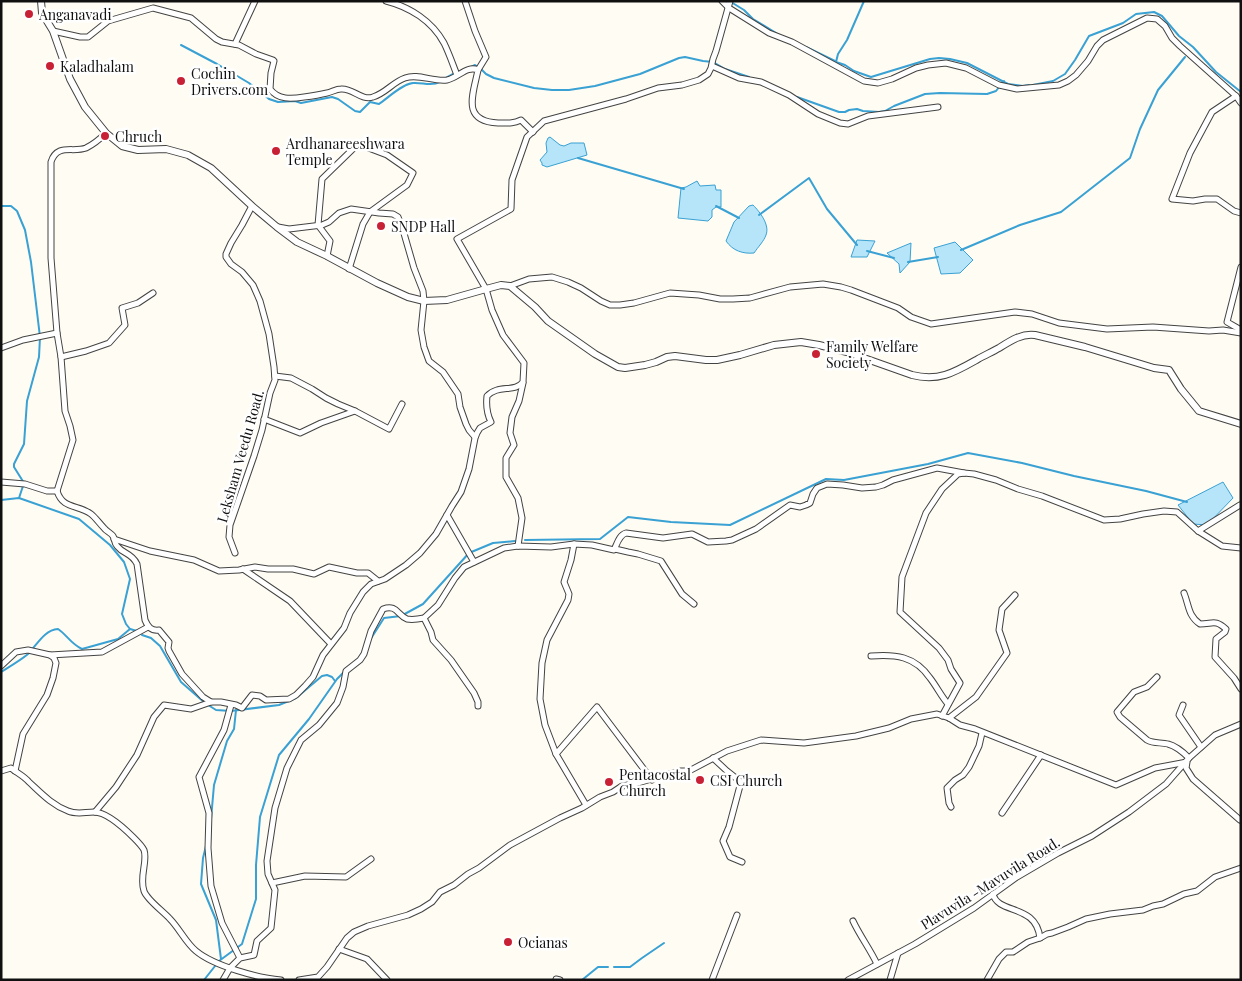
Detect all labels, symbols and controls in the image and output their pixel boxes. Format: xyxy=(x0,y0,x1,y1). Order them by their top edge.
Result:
place label: Anganavadi xyxy=(38,5,112,24)
marker: Anganavadi xyxy=(23,8,35,20)
place label: Kaladhalam xyxy=(60,57,134,76)
marker: Kaladhalam xyxy=(44,60,56,72)
place label: Cochin Drivers.com xyxy=(191,64,269,99)
marker: Cochin Drivers.com xyxy=(175,75,187,87)
place label: Chruch xyxy=(115,127,163,146)
marker: Chruch xyxy=(99,130,111,142)
place label: Ardhanareeshwara Temple xyxy=(285,134,405,169)
marker: Ardhanareeshwara Temple xyxy=(270,145,282,157)
place label: SNDP Hall xyxy=(391,217,455,236)
marker: SNDP Hall xyxy=(375,220,387,232)
place label: Family Welfare Society xyxy=(826,337,918,372)
marker: Family Welfare Society xyxy=(810,348,822,360)
street label: Leksham Veedu Road. xyxy=(212,387,268,525)
place label: Pentacostal Church xyxy=(619,765,691,800)
place label: CSI Church xyxy=(710,771,783,790)
marker: CSI Church xyxy=(694,774,706,786)
marker: Pentacostal Church xyxy=(603,776,615,788)
street label: Plavuvila -Mavuvila Road. xyxy=(917,832,1063,934)
place label: Ocianas xyxy=(518,933,568,952)
marker: Ocianas xyxy=(502,936,514,948)

